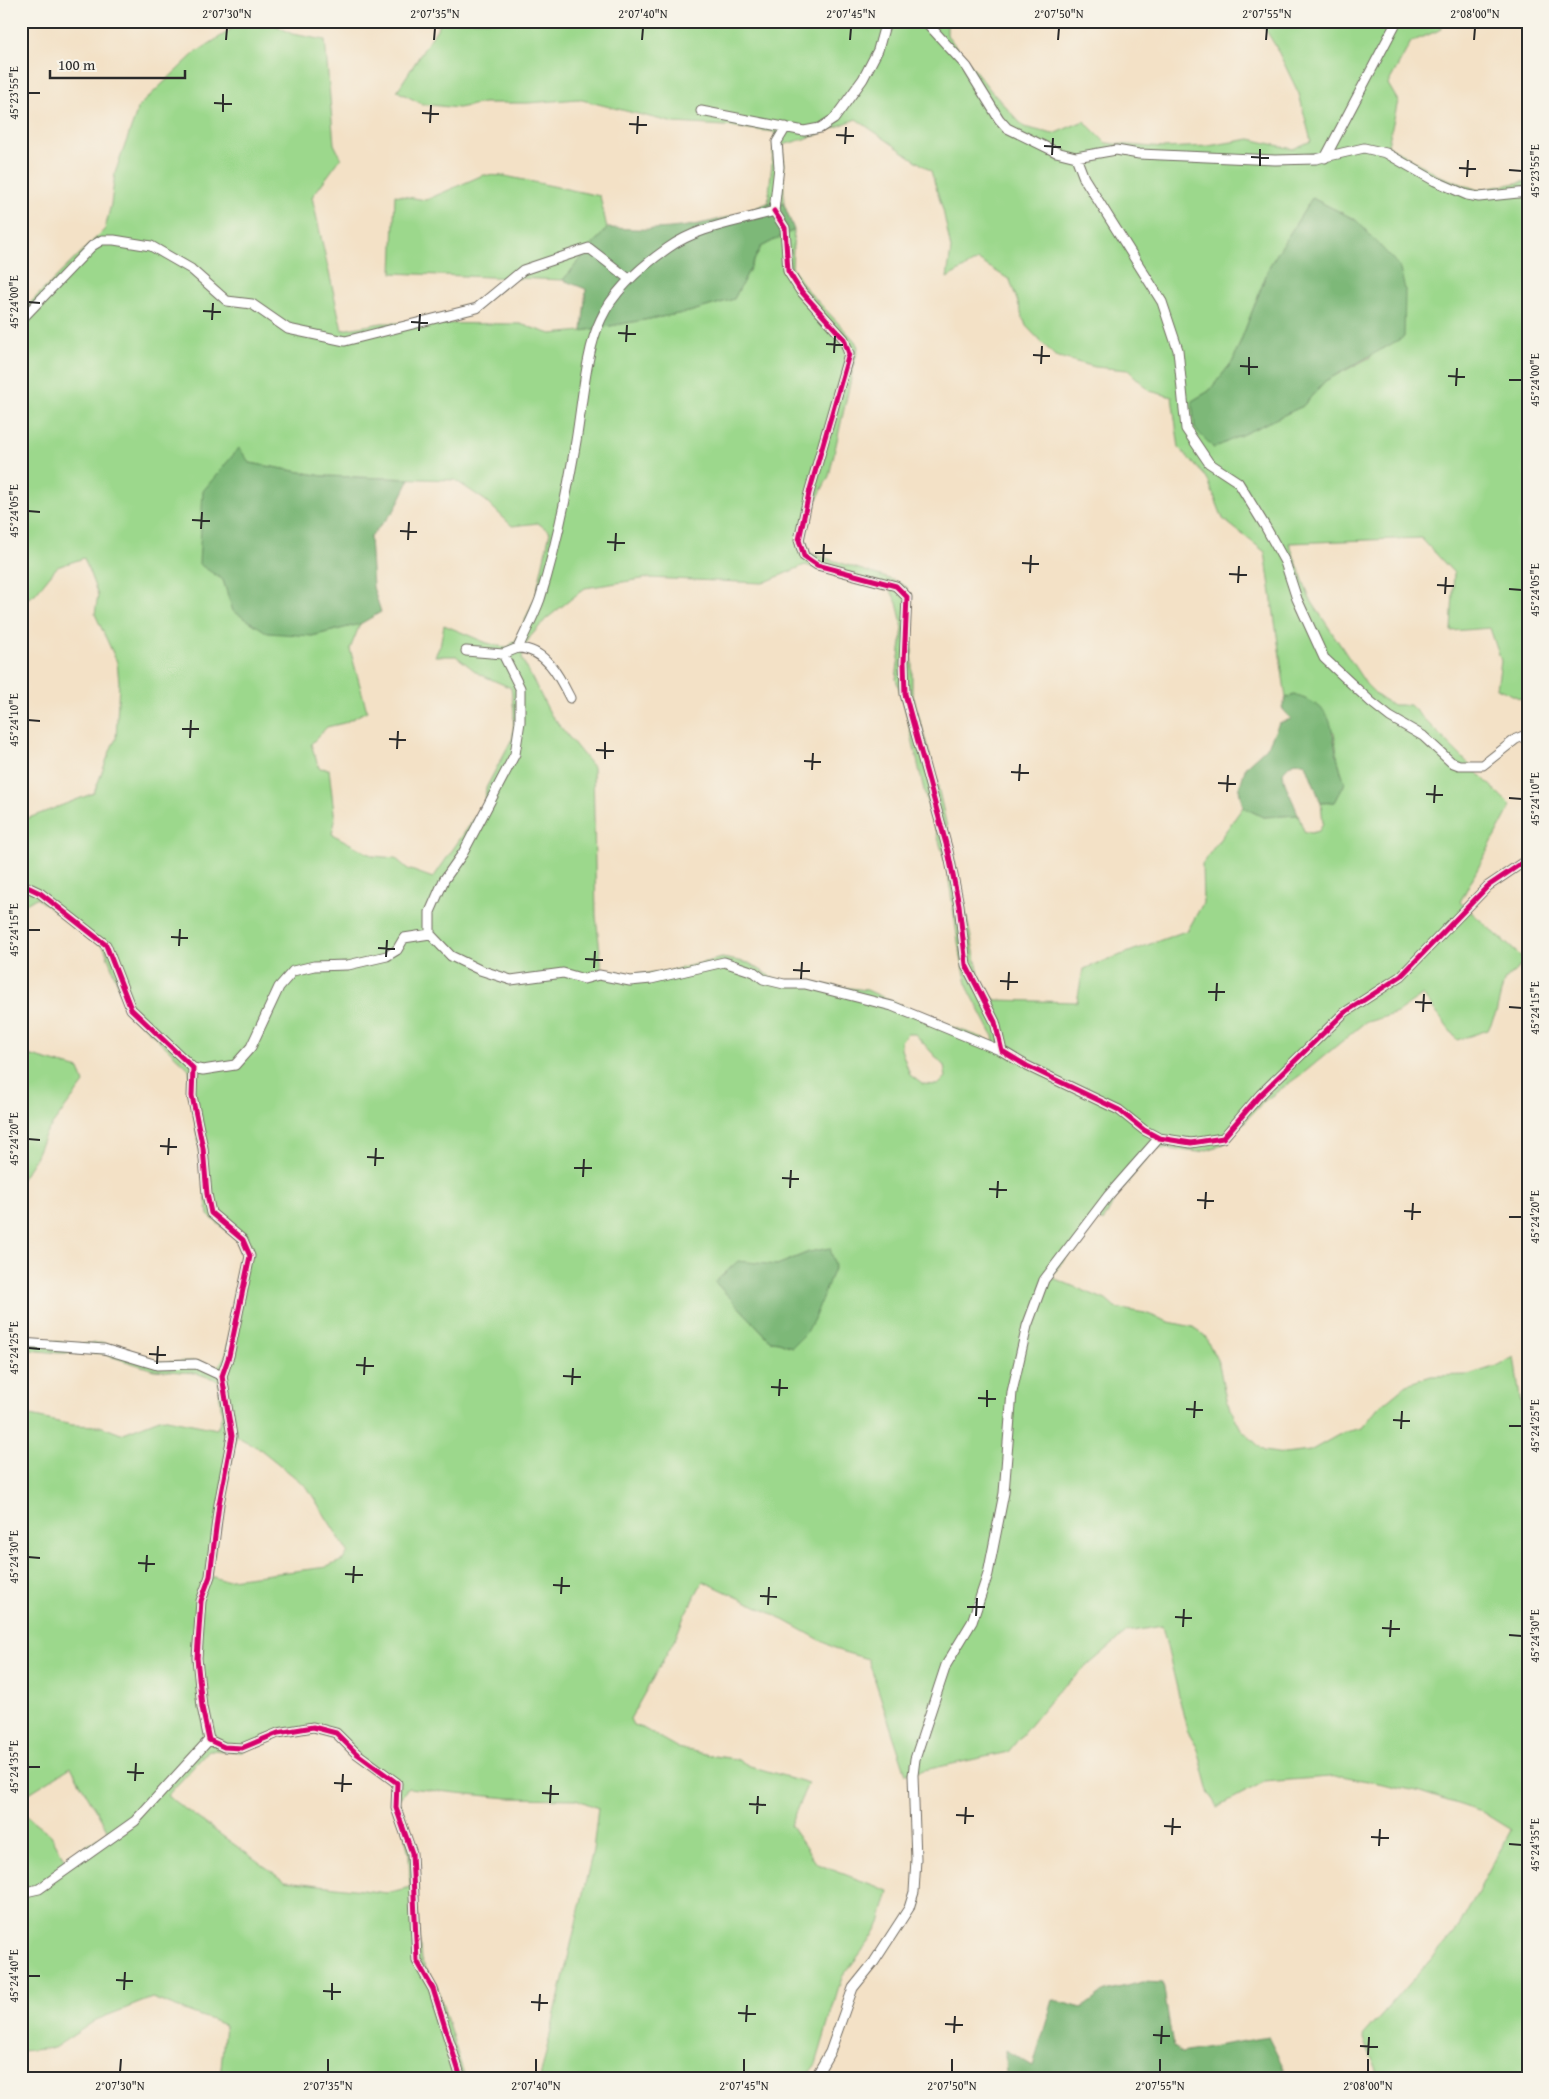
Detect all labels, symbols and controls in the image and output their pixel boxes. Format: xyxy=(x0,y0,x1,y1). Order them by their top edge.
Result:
text: 2°07'30"N xyxy=(202,5,252,22)
text: 2°07'35"N xyxy=(410,5,460,22)
text: 2°07'40"N xyxy=(618,5,668,22)
text: 2°07'45"N xyxy=(826,5,876,22)
text: 2°07'50"N xyxy=(1034,5,1084,22)
text: 2°07'55"N xyxy=(1242,5,1292,22)
text: 2°08'00"N xyxy=(1450,5,1500,22)
scale bar xyxy=(50,48,185,80)
text: 100 m xyxy=(58,54,96,75)
text: 45°23'55"E xyxy=(5,66,22,120)
text: 45°23'55"E xyxy=(1526,144,1543,198)
text: 45°24'00"E xyxy=(5,275,22,329)
text: 45°24'00"E xyxy=(1526,353,1543,407)
text: 45°24'05"E xyxy=(5,484,22,538)
text: 45°24'05"E xyxy=(1526,563,1543,617)
text: 45°24'10"E xyxy=(5,693,22,747)
text: 45°24'10"E xyxy=(1526,772,1543,826)
text: 45°24'15"E xyxy=(5,903,22,957)
text: 45°24'15"E xyxy=(1526,981,1543,1035)
text: 45°24'20"E xyxy=(5,1112,22,1166)
text: 45°24'20"E xyxy=(1526,1190,1543,1244)
text: 45°24'25"E xyxy=(5,1321,22,1375)
text: 45°24'25"E xyxy=(1526,1399,1543,1453)
text: 45°24'30"E xyxy=(5,1530,22,1584)
text: 45°24'30"E xyxy=(1526,1609,1543,1663)
text: 45°24'35"E xyxy=(5,1740,22,1794)
text: 45°24'35"E xyxy=(1526,1818,1543,1872)
text: 45°24'40"E xyxy=(5,1949,22,2003)
text: 2°07'30"N xyxy=(95,2077,145,2094)
text: 2°07'35"N xyxy=(303,2077,353,2094)
text: 2°07'40"N xyxy=(511,2077,561,2094)
text: 2°07'45"N xyxy=(719,2077,769,2094)
text: 2°07'50"N xyxy=(927,2077,977,2094)
text: 2°07'55"N xyxy=(1135,2077,1185,2094)
text: 2°08'00"N xyxy=(1343,2077,1393,2094)

